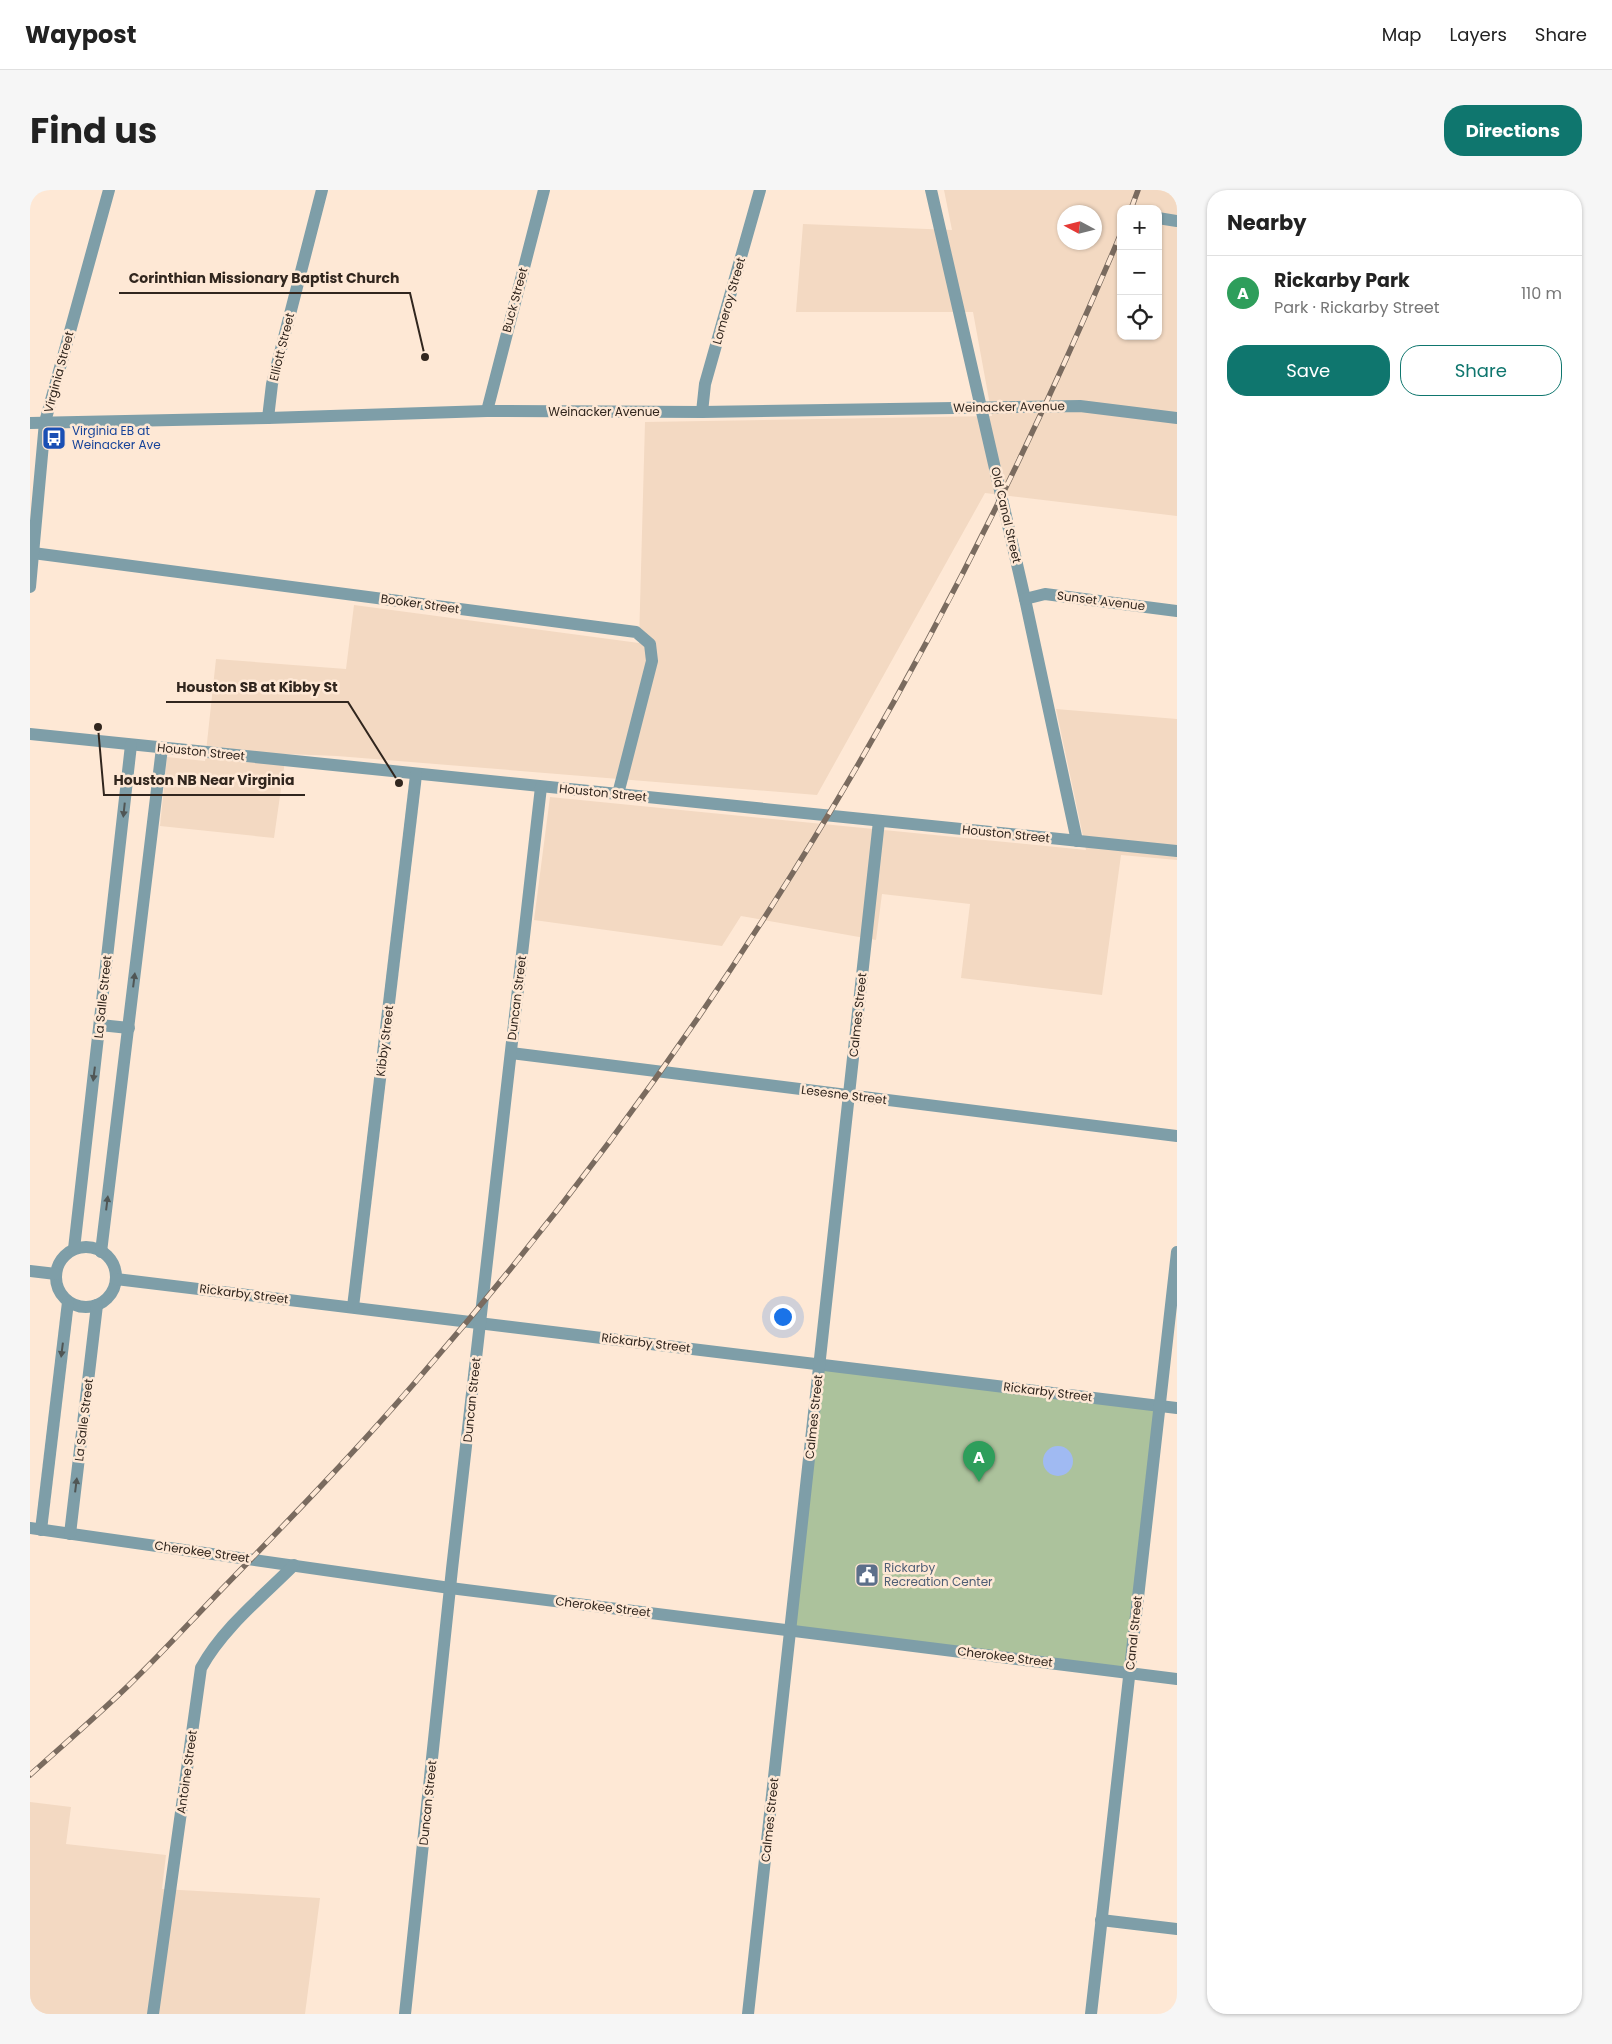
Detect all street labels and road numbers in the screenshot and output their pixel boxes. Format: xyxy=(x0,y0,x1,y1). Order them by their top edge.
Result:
street label: Lomeroy Street xyxy=(708,255,749,346)
street label: Buck Street xyxy=(498,265,531,334)
street label: Elliott Street xyxy=(265,311,298,383)
street label: Virginia Street xyxy=(39,329,78,414)
street label: Weinacker Avenue xyxy=(953,397,1065,416)
street label: Weinacker Avenue xyxy=(548,403,660,420)
street label: Old Canal Street xyxy=(987,465,1026,565)
street label: Sunset Avenue xyxy=(1056,587,1146,614)
street label: Booker Street xyxy=(380,590,460,617)
street label: Houston Street xyxy=(156,738,246,765)
street label: Houston Street xyxy=(558,779,648,806)
street label: Houston Street xyxy=(961,820,1051,847)
street label: La Salle Street xyxy=(90,955,115,1039)
street label: Duncan Street xyxy=(503,955,530,1041)
street label: Calmes Street xyxy=(845,972,870,1058)
street label: Kibby Street xyxy=(372,1004,397,1077)
street label: Lesesne Street xyxy=(800,1081,888,1108)
street label: Rickarby Street xyxy=(199,1280,290,1307)
street label: Rickarby Street xyxy=(601,1329,692,1356)
street label: Duncan Street xyxy=(459,1357,484,1443)
street label: Calmes Street xyxy=(801,1374,826,1460)
street label: La Salle Street xyxy=(70,1378,97,1462)
street label: Rickarby Street xyxy=(1003,1378,1094,1405)
street label: Cherokee Street xyxy=(153,1536,251,1567)
street label: Cherokee Street xyxy=(554,1592,652,1621)
street label: Canal Street xyxy=(1121,1595,1146,1671)
street label: Cherokee Street xyxy=(956,1642,1054,1671)
street label: Antoine Street xyxy=(172,1729,201,1815)
street label: Duncan Street xyxy=(415,1760,440,1846)
street label: Calmes Street xyxy=(757,1777,782,1863)

